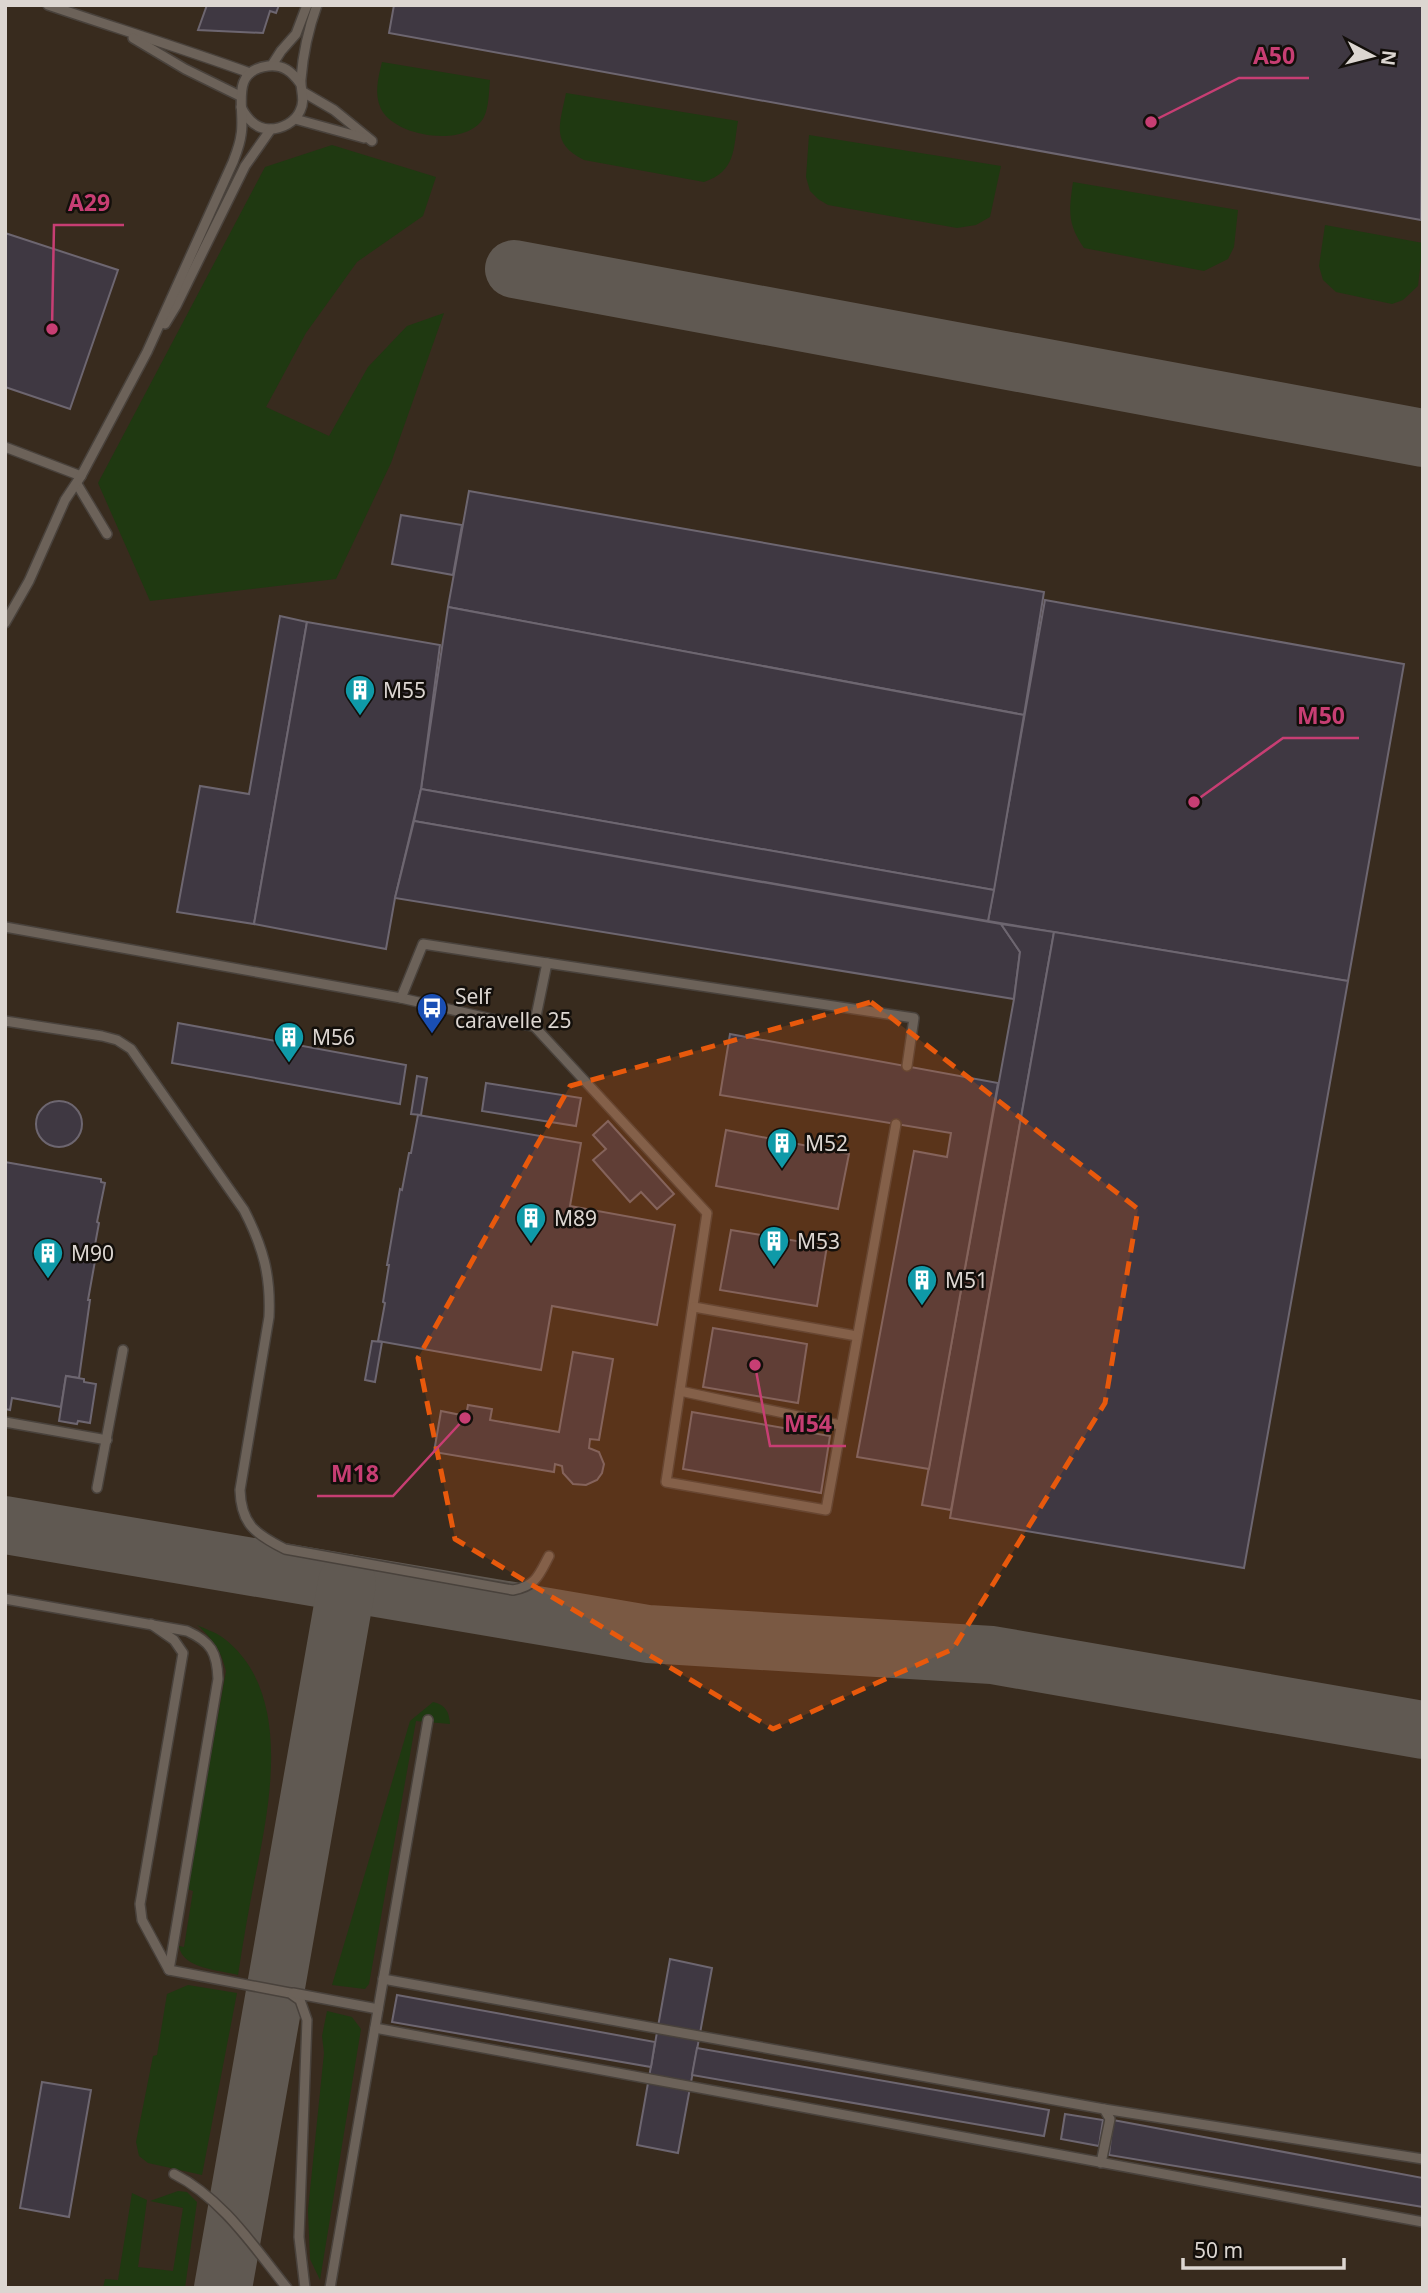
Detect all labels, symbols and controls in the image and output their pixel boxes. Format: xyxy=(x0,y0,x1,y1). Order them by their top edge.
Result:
north arrow xyxy=(1337,21,1407,91)
callout: A50 xyxy=(1239,34,1309,78)
text: A50 xyxy=(1253,39,1295,71)
text: N xyxy=(1375,49,1403,67)
callout: A29 xyxy=(54,181,124,225)
text: A29 xyxy=(68,186,110,218)
building icon: M55 xyxy=(343,673,377,717)
place label: M55 xyxy=(383,676,426,704)
callout: M50 xyxy=(1283,694,1359,738)
text: M50 xyxy=(1297,699,1345,731)
place label: Self caravelle 25 xyxy=(455,982,572,1034)
bus stop icon: Self caravelle 25 xyxy=(415,991,449,1035)
building icon: M56 xyxy=(272,1020,306,1064)
place label: M56 xyxy=(312,1023,355,1051)
building icon: M52 xyxy=(765,1126,799,1170)
place label: M52 xyxy=(805,1129,848,1157)
building icon: M89 xyxy=(514,1201,548,1245)
place label: M89 xyxy=(554,1204,597,1232)
building icon: M53 xyxy=(757,1224,791,1268)
place label: M53 xyxy=(797,1227,840,1255)
building icon: M90 xyxy=(31,1236,65,1280)
place label: M90 xyxy=(71,1239,114,1267)
building icon: M51 xyxy=(905,1263,939,1307)
place label: M51 xyxy=(945,1266,988,1294)
callout: M54 xyxy=(770,1402,846,1446)
text: M54 xyxy=(784,1407,832,1439)
callout: M18 xyxy=(317,1452,393,1496)
text: M18 xyxy=(331,1457,379,1489)
scale bar xyxy=(1183,2226,1344,2270)
text: 50 m xyxy=(1194,2236,1243,2264)

